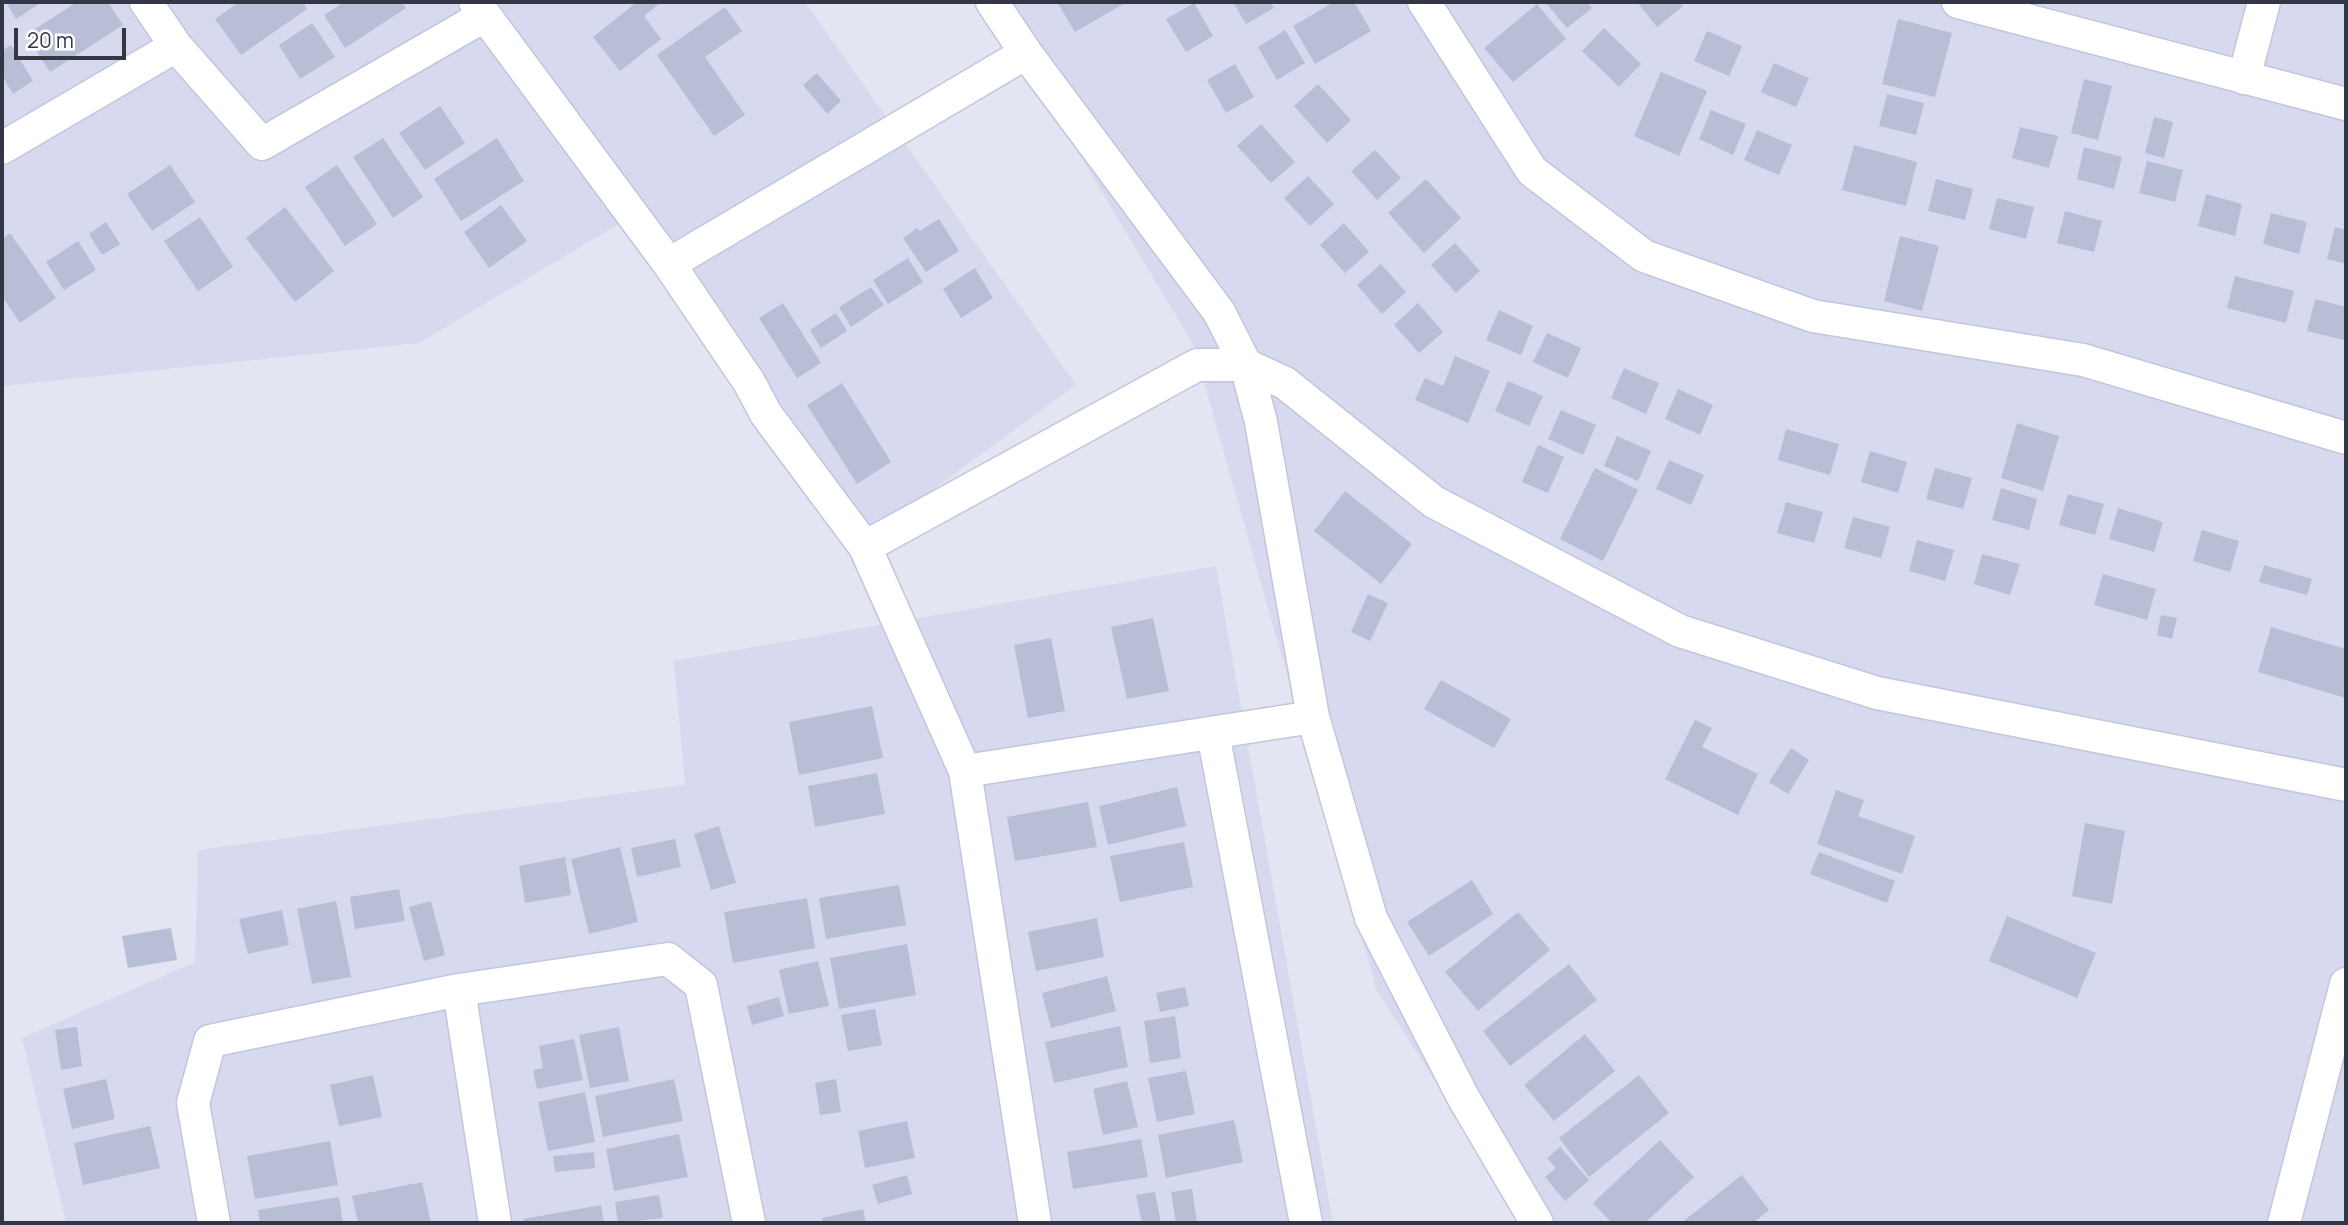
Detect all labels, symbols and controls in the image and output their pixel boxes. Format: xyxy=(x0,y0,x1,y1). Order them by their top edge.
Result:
scale bar xyxy=(18,14,130,58)
text: 20 m xyxy=(27,26,74,54)

